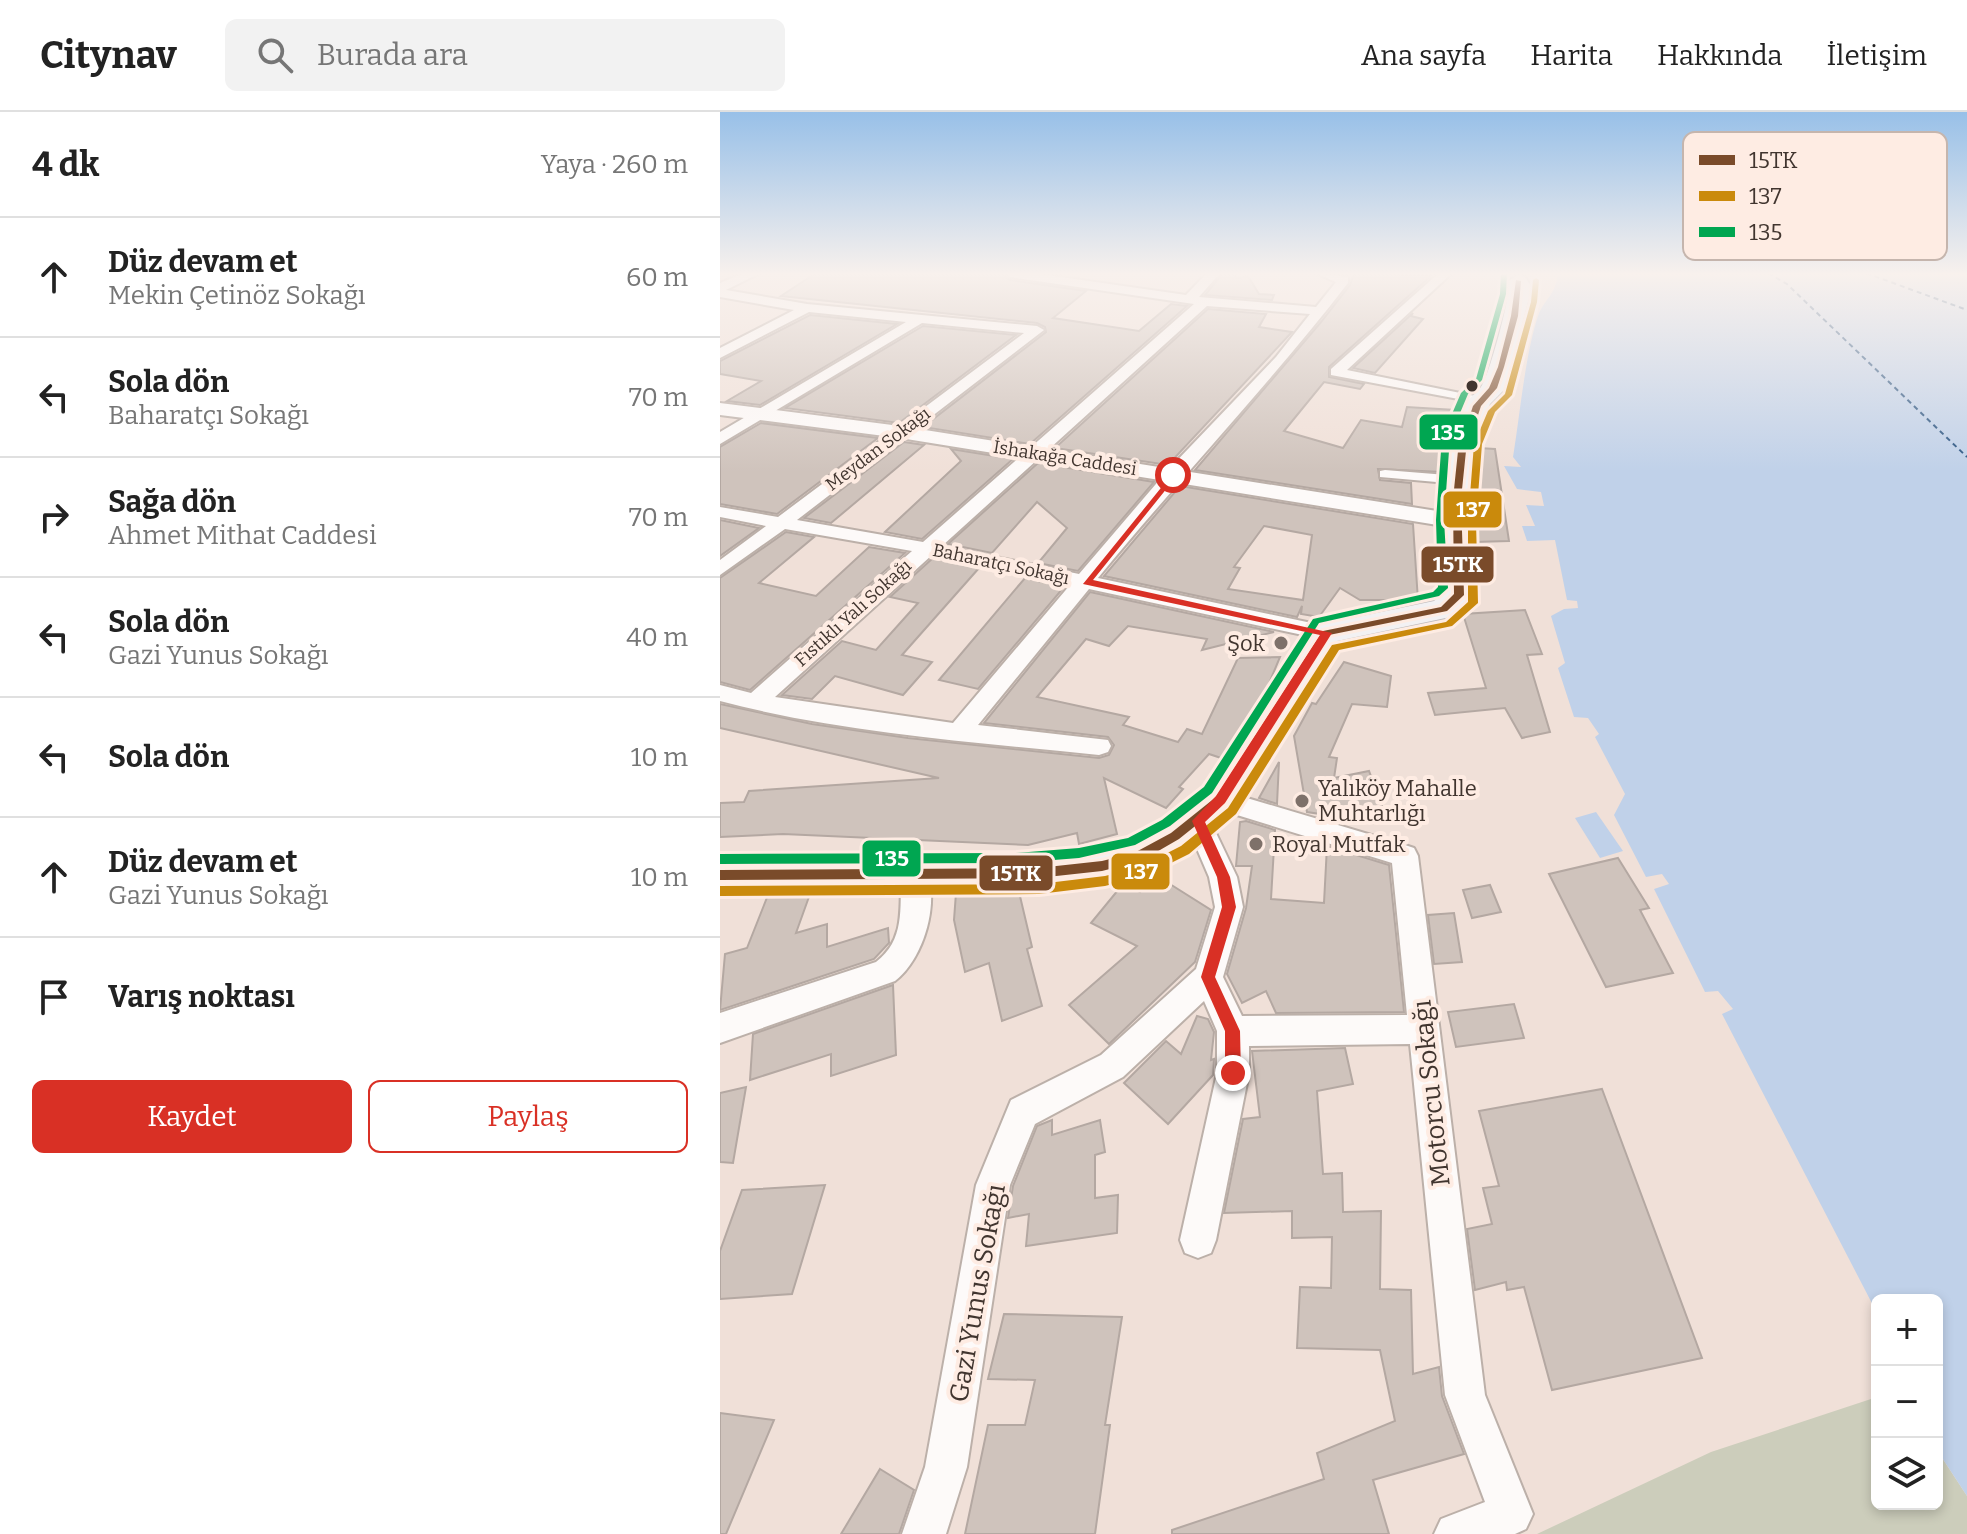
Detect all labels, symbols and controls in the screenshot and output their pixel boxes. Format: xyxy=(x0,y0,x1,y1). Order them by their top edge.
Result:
search box xyxy=(225,19,785,91)
text: Citynav xyxy=(40,32,177,78)
icon: search xyxy=(253,33,297,77)
text: Burada ara xyxy=(317,37,468,73)
text: Ana sayfa xyxy=(1361,39,1486,72)
text: Harita xyxy=(1530,39,1613,72)
text: Hakkında xyxy=(1657,39,1783,72)
text: İletişim xyxy=(1827,39,1927,72)
legend xyxy=(1683,132,1947,260)
text: 4 dk xyxy=(32,144,100,185)
text: 15TK xyxy=(1749,147,1798,174)
text: Yaya · 260 m xyxy=(541,149,688,180)
text: 137 xyxy=(1749,183,1782,210)
text: 135 xyxy=(1749,219,1782,246)
text: Düz devam et xyxy=(108,244,297,280)
icon: ahead xyxy=(32,255,76,299)
text: 60 m xyxy=(626,262,688,293)
text: Mekin Çetinöz Sokağı xyxy=(108,280,366,311)
text: Sola dön xyxy=(108,364,229,400)
icon: left xyxy=(32,375,76,419)
unlabelled marker xyxy=(1464,378,1480,394)
text: 70 m xyxy=(629,382,688,413)
text: Baharatçı Sokağı xyxy=(108,400,309,431)
street label: Meydan Sokağı xyxy=(821,403,935,495)
line badge: 135 xyxy=(1418,413,1479,451)
text: 135 xyxy=(1431,419,1465,446)
street label: İshakağa Caddesi xyxy=(992,436,1138,480)
route start xyxy=(1155,457,1191,493)
text: Sağa dön xyxy=(108,484,236,520)
line badge: 137 xyxy=(1442,490,1503,529)
icon: right xyxy=(32,495,76,539)
text: 137 xyxy=(1456,496,1490,523)
text: 70 m xyxy=(629,502,688,533)
text: Ahmet Mithat Caddesi xyxy=(108,520,377,551)
street label: Baharatçı Sokağı xyxy=(931,539,1071,589)
line badge: 15TK xyxy=(1420,545,1495,584)
text: 15TK xyxy=(1433,551,1483,578)
street label: Fıstıklı Yalı Sokağı xyxy=(790,555,916,671)
text: Sola dön xyxy=(108,604,229,640)
icon: left xyxy=(32,615,76,659)
text: 40 m xyxy=(626,622,688,653)
place label: Şok xyxy=(1227,630,1266,657)
marker: Şok xyxy=(1272,634,1290,652)
text: Gazi Yunus Sokağı xyxy=(108,640,329,671)
icon: left xyxy=(32,735,76,779)
text: Sola dön xyxy=(108,739,229,775)
text: 10 m xyxy=(631,742,688,773)
place label: Yalıköy Mahalle Muhtarlığı xyxy=(1318,775,1477,827)
marker: Yalıköy Mahalle Muhtarlığı xyxy=(1293,792,1311,810)
place label: Royal Mutfak xyxy=(1272,831,1406,858)
marker: Royal Mutfak xyxy=(1247,835,1265,853)
line badge: 135 xyxy=(861,839,922,878)
text: Düz devam et xyxy=(108,844,297,880)
text: 135 xyxy=(875,845,909,872)
line badge: 137 xyxy=(1110,852,1171,891)
line badge: 15TK xyxy=(978,854,1054,892)
icon: ahead xyxy=(32,855,76,899)
text: 137 xyxy=(1124,858,1158,885)
text: 15TK xyxy=(991,860,1041,887)
text: 10 m xyxy=(631,862,688,893)
text: Gazi Yunus Sokağı xyxy=(108,880,329,911)
icon: arrive xyxy=(32,975,76,1019)
text: Varış noktası xyxy=(108,979,295,1015)
street label: Motorcu Sokağı xyxy=(1406,998,1457,1188)
route end xyxy=(1215,1055,1251,1091)
button: Kaydet xyxy=(32,1080,352,1153)
button: Paylaş xyxy=(368,1080,688,1153)
street label: Gazi Yunus Sokağı xyxy=(943,1182,1012,1404)
map controls xyxy=(1871,1294,1943,1510)
button: + xyxy=(1871,1294,1943,1366)
button: − xyxy=(1871,1366,1943,1438)
button: layers xyxy=(1871,1438,1943,1510)

